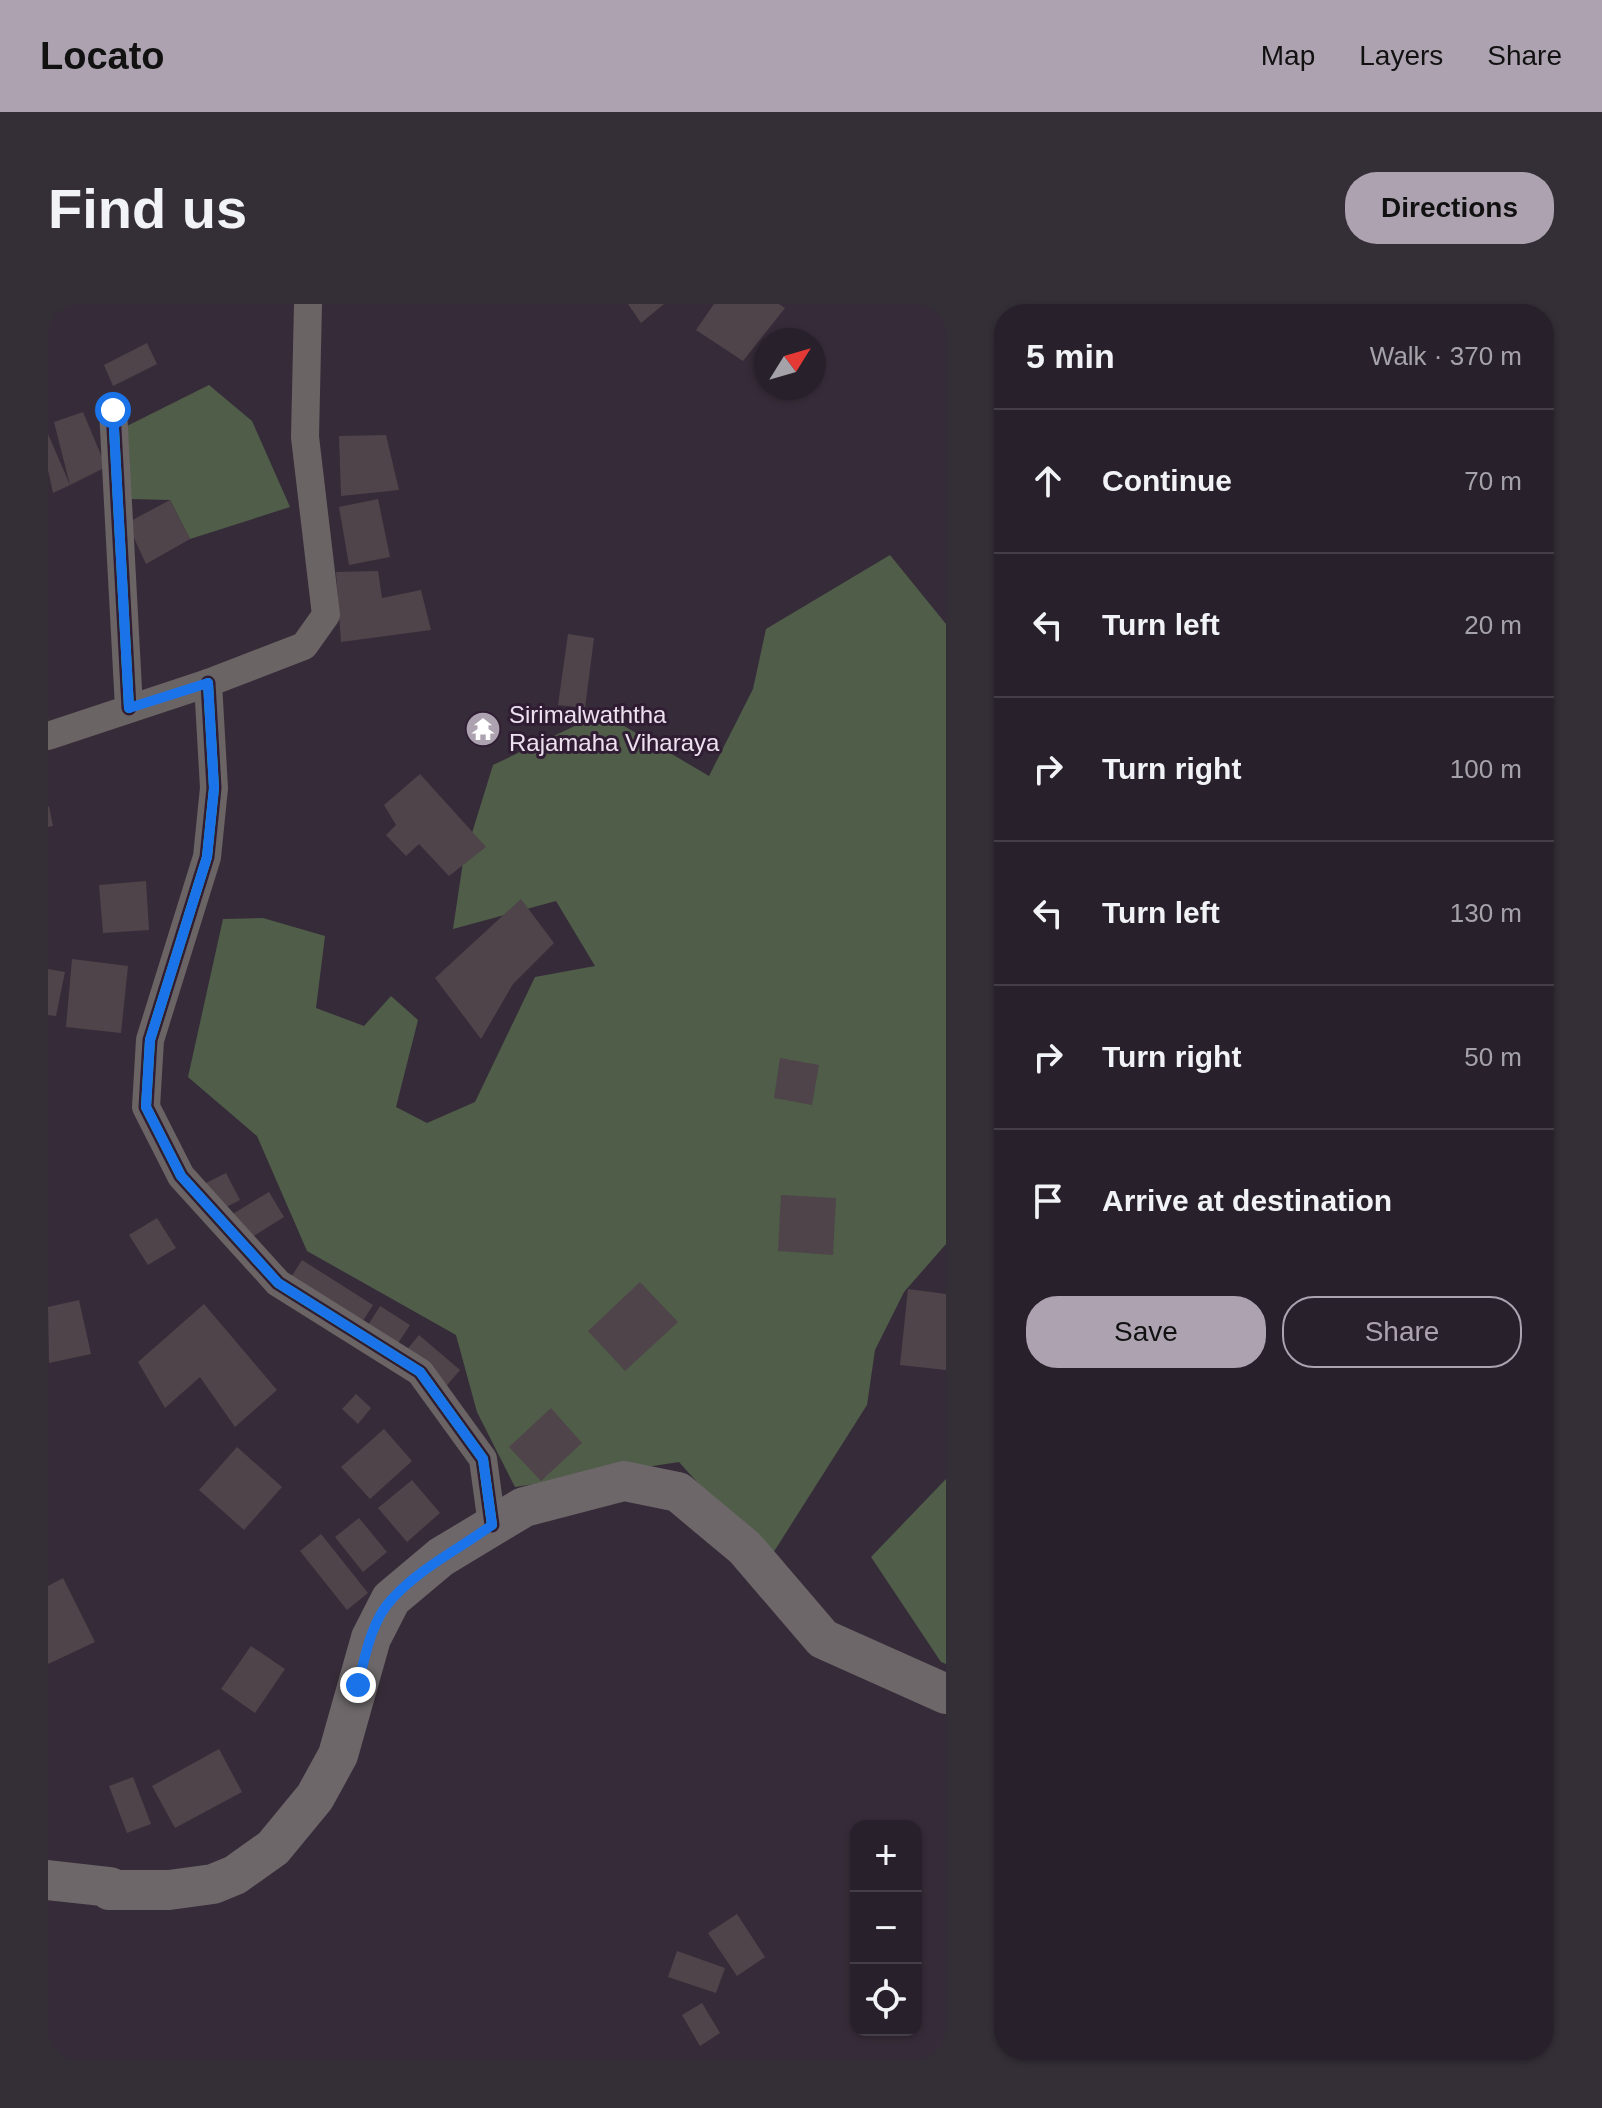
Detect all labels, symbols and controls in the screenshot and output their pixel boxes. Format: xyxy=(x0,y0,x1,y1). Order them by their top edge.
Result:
text: Locato xyxy=(40,35,165,77)
text: Map xyxy=(1261,40,1315,71)
text: Layers xyxy=(1359,40,1443,71)
text: Share xyxy=(1487,40,1562,71)
button: Directions xyxy=(1345,172,1554,244)
text: Find us xyxy=(48,177,247,240)
north arrow xyxy=(754,328,826,400)
text: 5 min xyxy=(1026,337,1115,375)
text: Walk · 370 m xyxy=(1370,341,1522,371)
route start xyxy=(95,392,131,428)
icon: ahead xyxy=(1026,459,1070,503)
text: Continue xyxy=(1102,464,1232,497)
text: 70 m xyxy=(1464,466,1522,496)
icon: left xyxy=(1026,603,1070,647)
text: Turn left xyxy=(1102,608,1220,641)
text: 20 m xyxy=(1464,610,1522,640)
place label: Sirimalwaththa Rajamaha Viharaya xyxy=(509,701,720,756)
temple icon: Sirimalwaththa Rajamaha Viharaya xyxy=(464,710,502,748)
icon: right xyxy=(1026,747,1070,791)
text: Turn right xyxy=(1102,752,1241,785)
text: 100 m xyxy=(1450,754,1522,784)
icon: left xyxy=(1026,891,1070,935)
text: Turn left xyxy=(1102,896,1220,929)
text: 130 m xyxy=(1450,898,1522,928)
icon: right xyxy=(1026,1035,1070,1079)
text: Turn right xyxy=(1102,1040,1241,1073)
text: 50 m xyxy=(1464,1042,1522,1072)
icon: arrive xyxy=(1026,1179,1070,1223)
text: Arrive at destination xyxy=(1102,1184,1392,1217)
button: Save xyxy=(1026,1296,1266,1368)
button: Share xyxy=(1282,1296,1522,1368)
route end xyxy=(340,1667,376,1703)
map controls xyxy=(850,1820,922,2036)
button: + xyxy=(850,1820,922,1892)
button: − xyxy=(850,1892,922,1964)
button: locate xyxy=(850,1964,922,2036)

